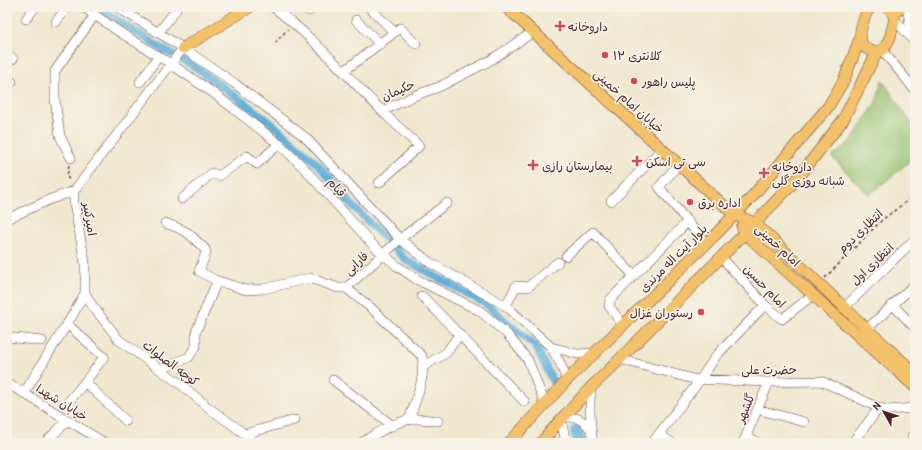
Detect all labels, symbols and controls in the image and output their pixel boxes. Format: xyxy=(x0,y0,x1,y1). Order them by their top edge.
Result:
place label: داروخانه xyxy=(568,18,608,35)
marker: داروخانه xyxy=(555,21,565,31)
place label: کلانتری ۱۲ xyxy=(613,47,662,64)
marker: کلانتری ۱۲ xyxy=(600,50,610,60)
street label: خیابان امام خمینی xyxy=(590,65,668,138)
place label: پلیس راهور xyxy=(641,73,696,90)
street label: حکیمان xyxy=(379,75,417,105)
marker: پلیس راهور xyxy=(629,76,639,86)
place label: سی تی اسکن xyxy=(646,153,706,170)
marker: سی تی اسکن xyxy=(631,155,643,167)
place label: بیمارستان رازی xyxy=(542,157,612,174)
place label: داروخانه شبانه روزی گلی xyxy=(772,158,845,189)
marker: بیمارستان رازی xyxy=(527,159,539,171)
marker: داروخانه شبانه روزی گلی xyxy=(759,168,769,178)
street label: قیام xyxy=(323,174,350,201)
place label: اداره برق xyxy=(698,194,741,211)
marker: اداره برق xyxy=(685,197,695,207)
street label: امیرکبیر xyxy=(79,200,101,237)
street label: انتظاری دوم xyxy=(834,205,887,258)
street label: بلوار آیت اله مرندی xyxy=(635,220,711,296)
street label: امام خمینی xyxy=(751,220,804,271)
street label: انتظاری اول xyxy=(847,239,897,289)
street label: فارابی xyxy=(340,247,372,279)
street label: امام حسین xyxy=(739,261,790,312)
place label: رستوران غزال xyxy=(630,304,693,321)
marker: رستوران غزال xyxy=(696,307,706,317)
street label: کوچه الصلوات xyxy=(139,336,203,390)
street label: حضرت علی xyxy=(741,361,797,378)
street label: خیابان شهدا xyxy=(33,380,91,424)
street label: گلشهر xyxy=(731,391,759,426)
north arrow xyxy=(864,392,904,432)
text: N xyxy=(869,399,884,412)

